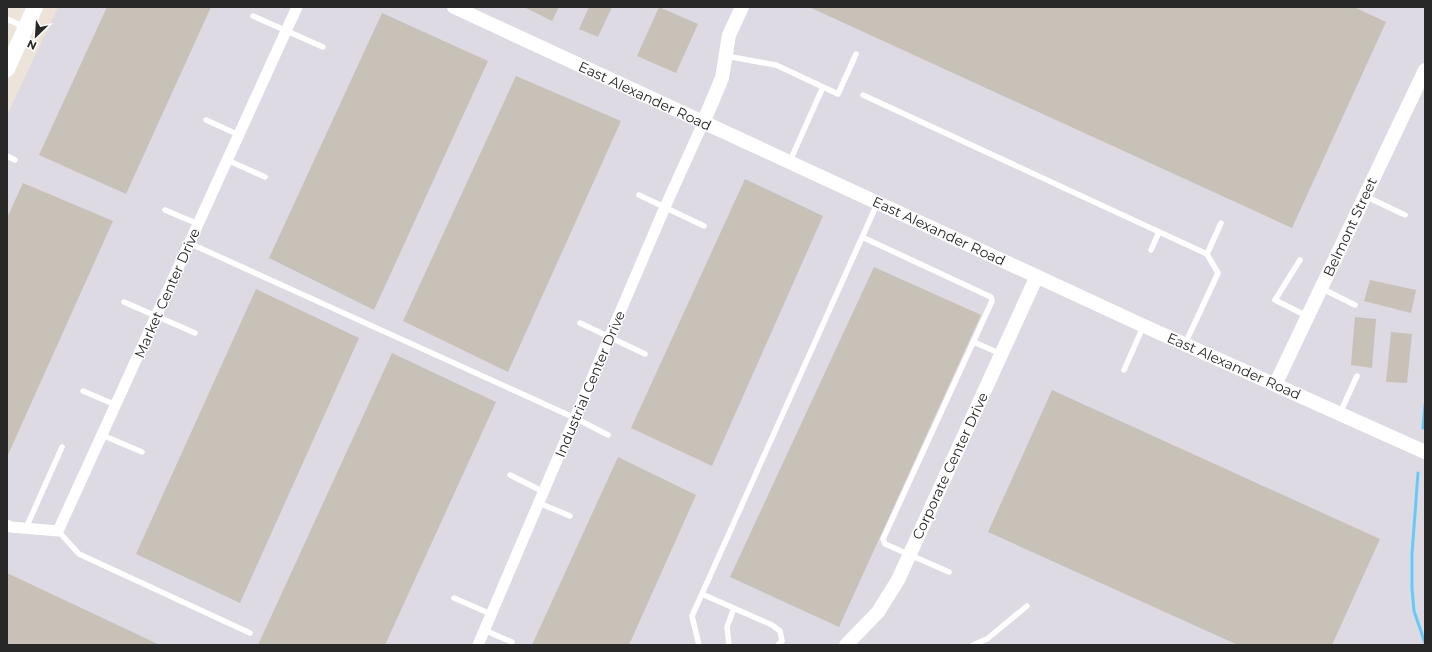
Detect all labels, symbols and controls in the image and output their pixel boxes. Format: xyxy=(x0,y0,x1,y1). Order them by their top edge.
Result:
north arrow xyxy=(16,16,56,56)
text: N xyxy=(25,37,39,53)
street label: East Alexander Road xyxy=(576,57,714,135)
street label: Belmont Street xyxy=(1319,174,1381,280)
street label: East Alexander Road xyxy=(870,192,1008,270)
street label: Market Center Drive xyxy=(130,225,204,361)
street label: Industrial Center Drive xyxy=(551,308,629,460)
street label: East Alexander Road xyxy=(1164,328,1304,404)
street label: Corporate Center Drive xyxy=(908,390,992,542)

